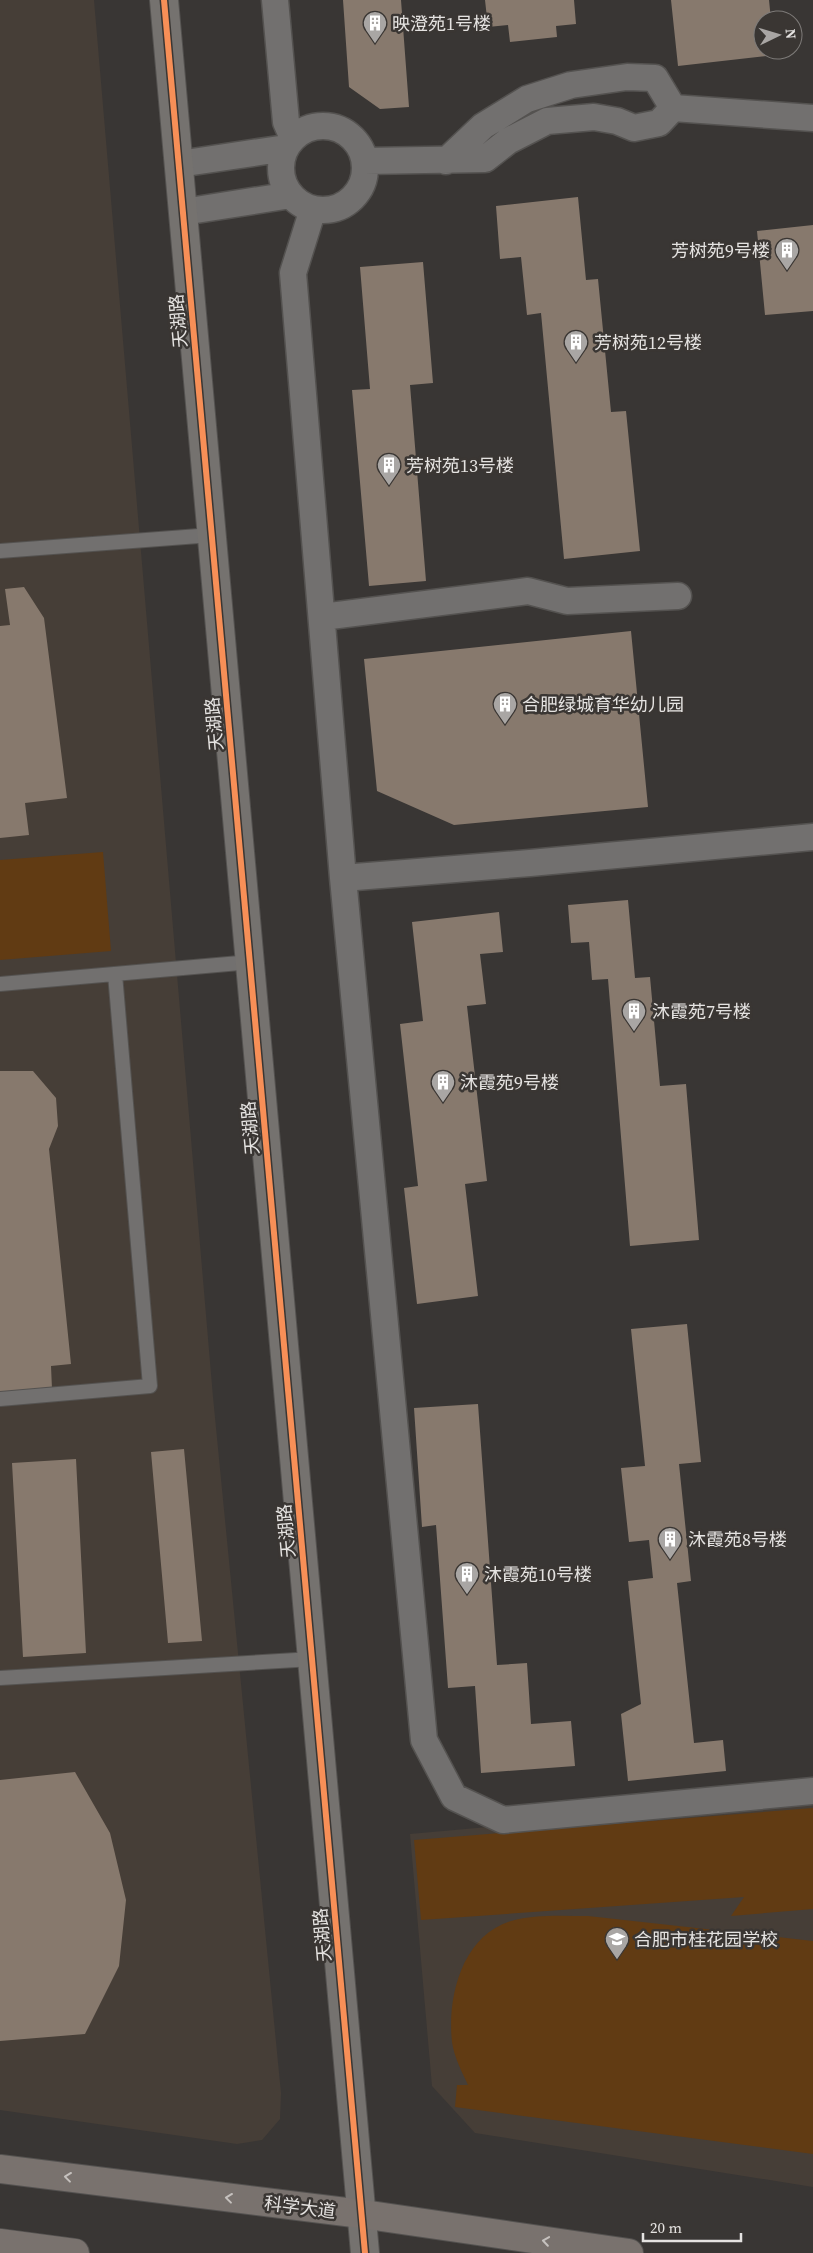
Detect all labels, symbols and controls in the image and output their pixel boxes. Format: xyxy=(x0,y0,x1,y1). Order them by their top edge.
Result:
building icon: 映澄苑1号楼 xyxy=(362,10,388,44)
north arrow xyxy=(753,10,803,60)
place label: 映澄苑1号楼 xyxy=(392,11,491,36)
text: N xyxy=(781,28,801,40)
building icon: 芳树苑9号楼 xyxy=(774,237,800,271)
place label: 芳树苑9号楼 xyxy=(671,238,770,263)
street label: 天湖路 xyxy=(163,293,193,349)
building icon: 芳树苑12号楼 xyxy=(563,329,589,363)
place label: 芳树苑12号楼 xyxy=(594,330,702,355)
building icon: 芳树苑13号楼 xyxy=(376,452,402,486)
place label: 芳树苑13号楼 xyxy=(406,453,514,478)
building icon: 合肥绿城育华幼儿园 xyxy=(492,691,518,725)
place label: 合肥绿城育华幼儿园 xyxy=(522,692,684,717)
street label: 天湖路 xyxy=(199,696,229,752)
building icon: 沐霞苑7号楼 xyxy=(621,998,647,1032)
place label: 沐霞苑7号楼 xyxy=(652,999,751,1024)
building icon: 沐霞苑9号楼 xyxy=(430,1069,456,1103)
place label: 沐霞苑9号楼 xyxy=(460,1070,559,1095)
street label: 天湖路 xyxy=(235,1100,265,1156)
street label: 天湖路 xyxy=(271,1503,301,1559)
building icon: 沐霞苑8号楼 xyxy=(657,1526,683,1560)
place label: 沐霞苑8号楼 xyxy=(688,1527,787,1552)
building icon: 沐霞苑10号楼 xyxy=(454,1561,480,1595)
place label: 沐霞苑10号楼 xyxy=(484,1562,592,1587)
street label: 天湖路 xyxy=(307,1907,337,1963)
school or university icon: 合肥市桂花园学校 xyxy=(604,1926,630,1960)
place label: 合肥市桂花园学校 xyxy=(634,1927,778,1952)
one-way arrow xyxy=(64,2172,72,2183)
street label: 科学大道 xyxy=(263,2190,337,2224)
one-way arrow xyxy=(225,2193,233,2204)
scale bar xyxy=(643,2210,740,2242)
text: 20 m xyxy=(650,2217,682,2238)
one-way arrow xyxy=(542,2236,550,2247)

